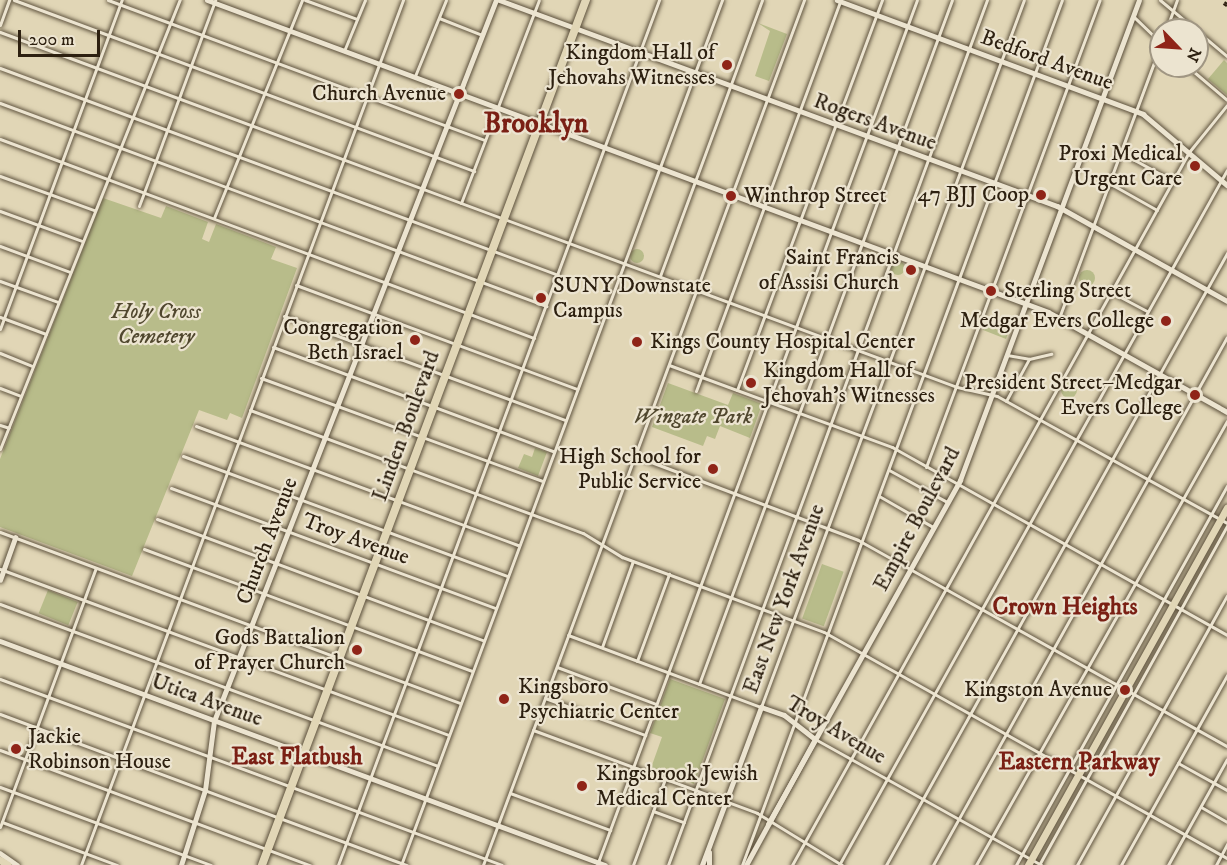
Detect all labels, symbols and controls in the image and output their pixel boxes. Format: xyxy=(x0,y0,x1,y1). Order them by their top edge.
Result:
scale bar xyxy=(21,18,104,56)
north arrow xyxy=(1149,18,1209,78)
street label: Bedford Avenue xyxy=(977,24,1117,96)
text: 200 m xyxy=(29,29,75,51)
place label: Kingdom Hall of Jehovahs Witnesses xyxy=(548,39,715,90)
text: N xyxy=(1182,45,1205,65)
marker: Kingdom Hall of Jehovahs Witnesses xyxy=(720,58,734,72)
place label: Church Avenue xyxy=(312,81,446,107)
marker: Church Avenue xyxy=(450,85,468,103)
street label: Rogers Avenue xyxy=(810,88,940,156)
district label: Brooklyn xyxy=(484,107,588,141)
place label: Proxi Medical Urgent Care xyxy=(1058,140,1182,192)
marker: Proxi Medical Urgent Care xyxy=(1186,157,1204,175)
place label: 47 BJJ Coop xyxy=(918,182,1029,208)
place label: Winthrop Street xyxy=(744,183,886,209)
marker: Winthrop Street xyxy=(722,187,740,205)
marker: 47 BJJ Coop xyxy=(1034,188,1048,202)
place label: Saint Francis of Assisi Church xyxy=(759,244,899,296)
marker: Saint Francis of Assisi Church xyxy=(904,263,918,277)
place label: SUNY Downstate Campus xyxy=(553,272,711,324)
place label: Sterling Street xyxy=(1004,278,1131,304)
marker: Sterling Street xyxy=(982,282,1000,300)
marker: SUNY Downstate Campus xyxy=(534,291,548,305)
park label: Holy Cross Cemetery xyxy=(111,298,201,350)
place label: Medgar Evers College xyxy=(960,308,1154,334)
place label: Congregation Beth Israel xyxy=(283,314,403,366)
marker: Medgar Evers College xyxy=(1159,314,1173,328)
place label: Kings County Hospital Center xyxy=(650,329,915,355)
marker: Congregation Beth Israel xyxy=(408,333,422,347)
marker: Kings County Hospital Center xyxy=(628,333,646,351)
street label: Linden Boulevard xyxy=(367,347,445,505)
place label: Kingdom Hall of Jehovah's Witnesses xyxy=(763,357,935,408)
place label: President Street–Medgar Evers College xyxy=(964,369,1182,420)
marker: Kingdom Hall of Jehovah's Witnesses xyxy=(744,376,758,390)
marker: President Street–Medgar Evers College xyxy=(1186,386,1204,404)
park label: Wingate Park xyxy=(634,404,752,430)
street label: Empire Boulevard xyxy=(868,442,966,596)
place label: High School for Public Service xyxy=(559,443,701,494)
marker: High School for Public Service xyxy=(706,462,720,476)
street label: Church Avenue xyxy=(231,474,303,608)
street label: East New York Avenue xyxy=(737,501,831,697)
street label: Troy Avenue xyxy=(299,507,413,571)
district label: Crown Heights xyxy=(992,594,1138,622)
place label: Gods Battalion of Prayer Church xyxy=(194,624,345,676)
marker: Gods Battalion of Prayer Church xyxy=(350,643,364,657)
street label: Utica Avenue xyxy=(148,668,266,732)
place label: Kingsboro Psychiatric Center xyxy=(518,673,679,724)
place label: Kingston Avenue xyxy=(964,677,1112,703)
marker: Kingston Avenue xyxy=(1116,681,1134,699)
marker: Kingsboro Psychiatric Center xyxy=(495,690,513,708)
street label: Troy Avenue xyxy=(781,690,891,770)
place label: Jackie Robinson House xyxy=(28,723,171,774)
marker: Jackie Robinson House xyxy=(9,742,23,756)
district label: East Flatbush xyxy=(231,744,363,772)
district label: Eastern Parkway xyxy=(998,749,1160,777)
place label: Kingsbrook Jewish Medical Center xyxy=(596,760,758,812)
marker: Kingsbrook Jewish Medical Center xyxy=(573,777,591,795)

